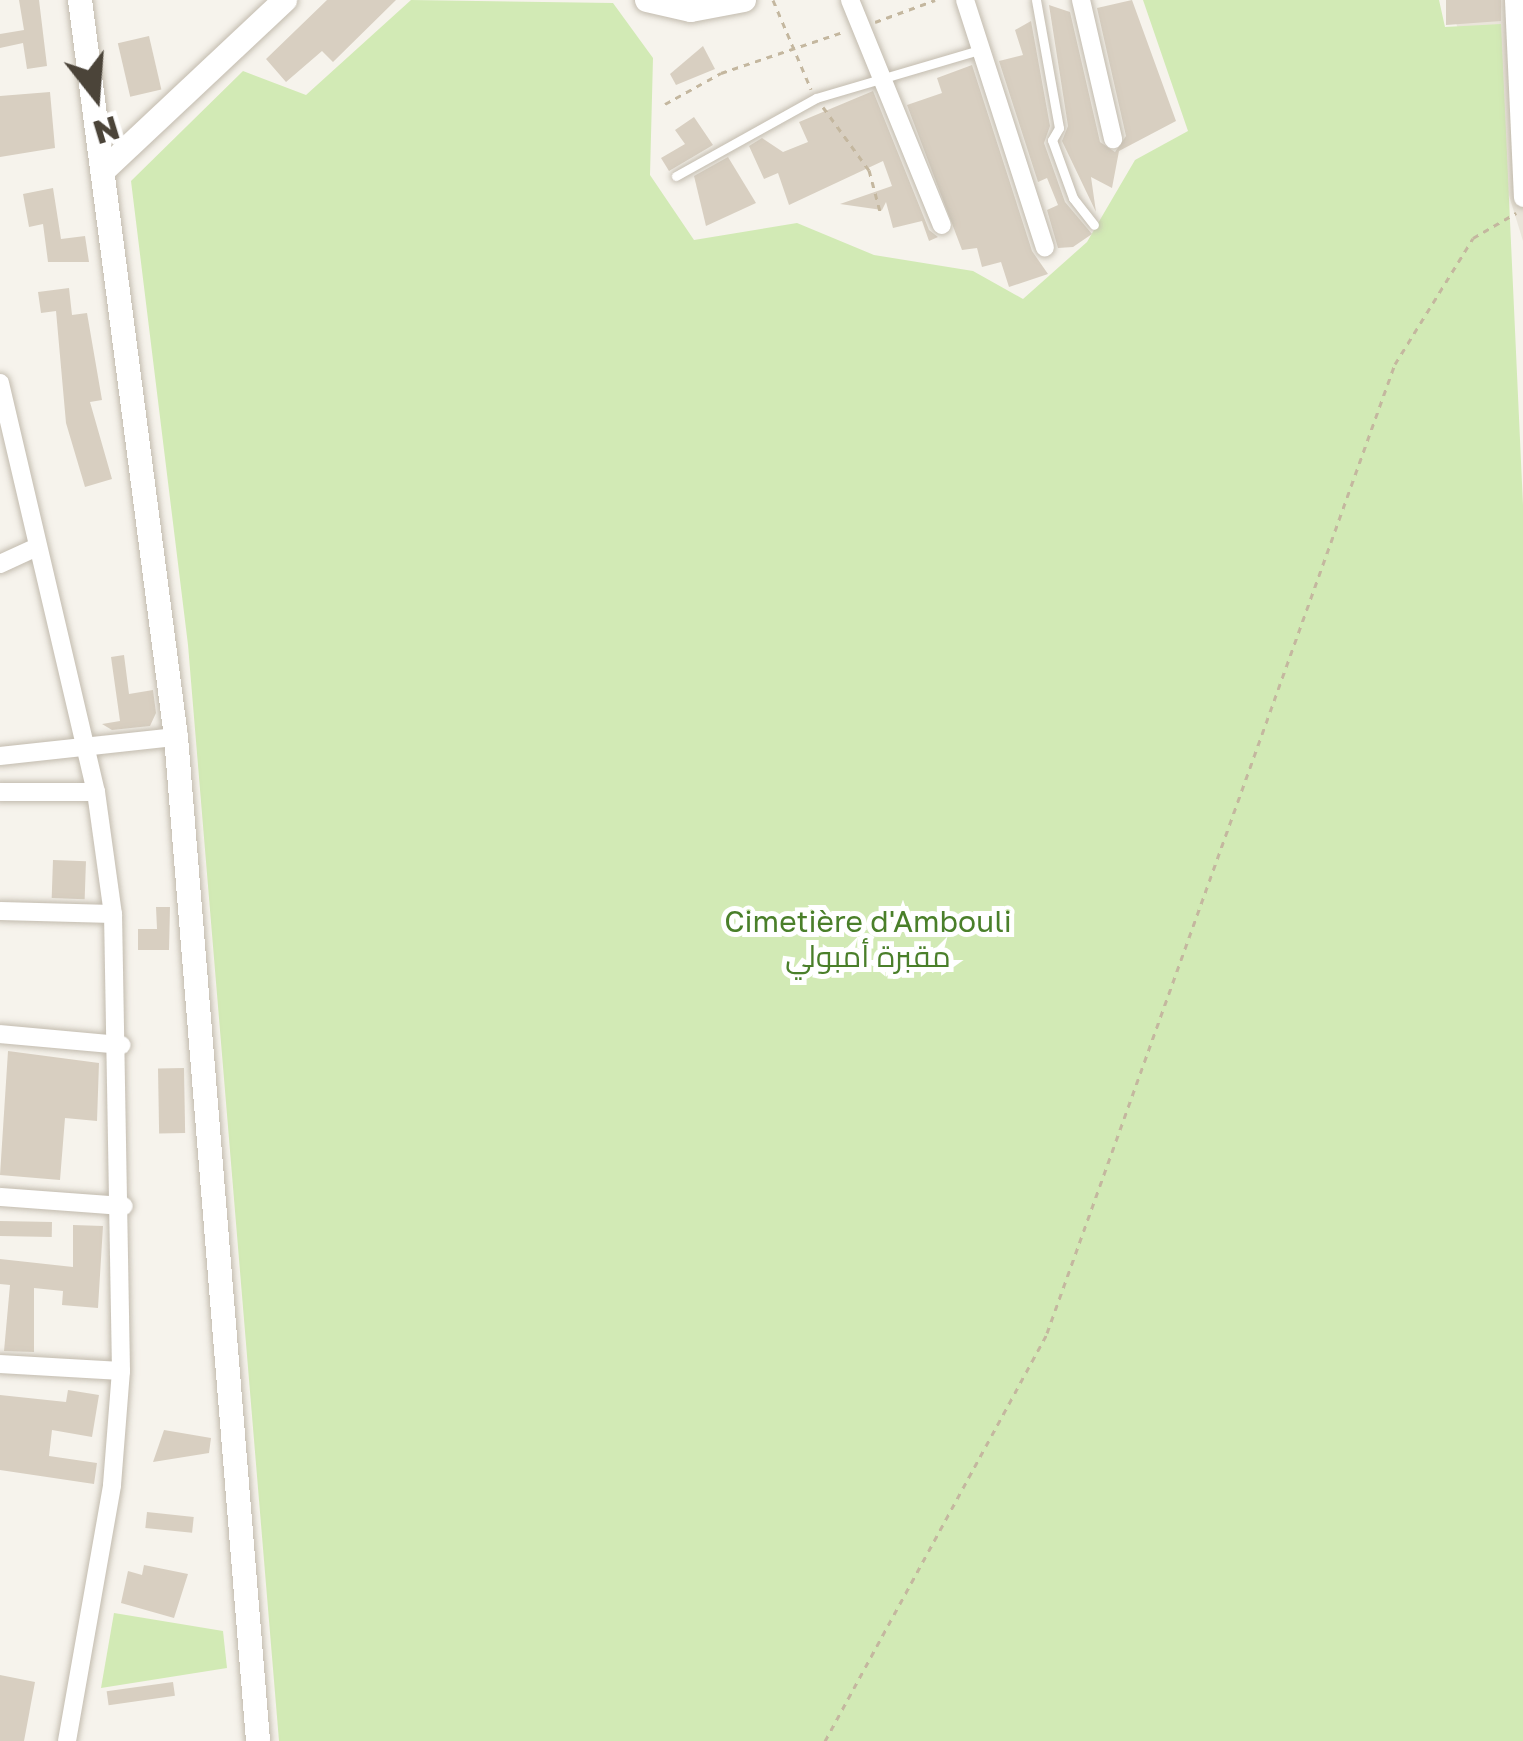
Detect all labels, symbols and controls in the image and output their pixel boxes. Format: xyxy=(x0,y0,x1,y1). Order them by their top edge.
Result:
north arrow xyxy=(36,36,156,156)
text: N xyxy=(89,109,124,153)
park label: Cimetière d'Ambouli مقبرة أمبولي xyxy=(724,903,1012,974)

